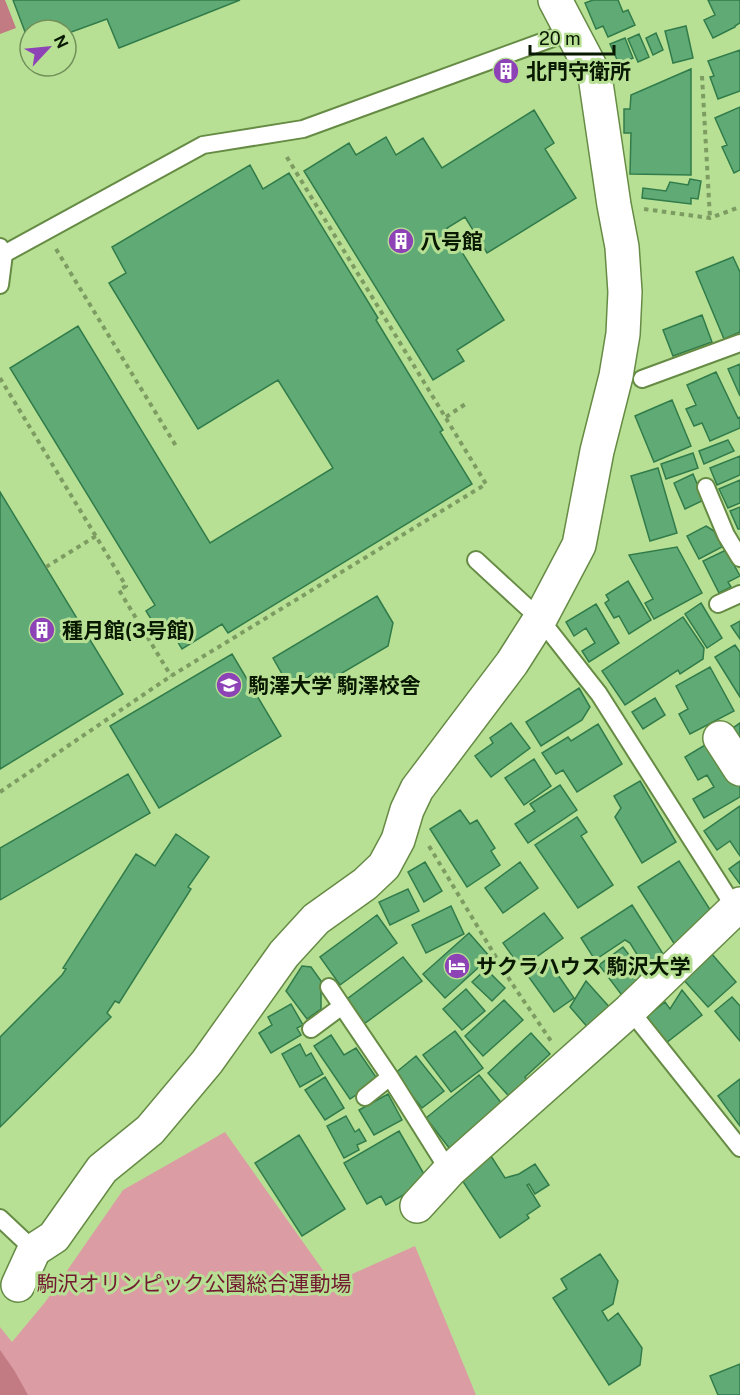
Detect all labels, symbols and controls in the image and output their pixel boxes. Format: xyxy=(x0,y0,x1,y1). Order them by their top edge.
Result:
north arrow xyxy=(18,18,78,78)
scale bar xyxy=(530,18,614,56)
text: 20 m xyxy=(539,28,581,49)
text: N xyxy=(50,32,72,51)
building icon: 北門守衛所 xyxy=(491,56,521,86)
place label: 北門守衛所 xyxy=(526,59,631,84)
building icon: 八号館 xyxy=(386,226,416,256)
place label: 八号館 xyxy=(420,229,483,254)
building icon: 種月館(3号館) xyxy=(27,615,57,645)
place label: 種月館(3号館) xyxy=(62,618,195,643)
school or university icon: 駒澤大学 駒澤校舎 xyxy=(214,670,244,700)
place label: 駒澤大学 駒澤校舎 xyxy=(248,673,421,698)
hotel icon: サクラハウス 駒沢大学 xyxy=(442,951,472,981)
place label: サクラハウス 駒沢大学 xyxy=(476,954,691,979)
park label: 駒沢オリンピック公園総合運動場 xyxy=(37,1271,352,1296)

